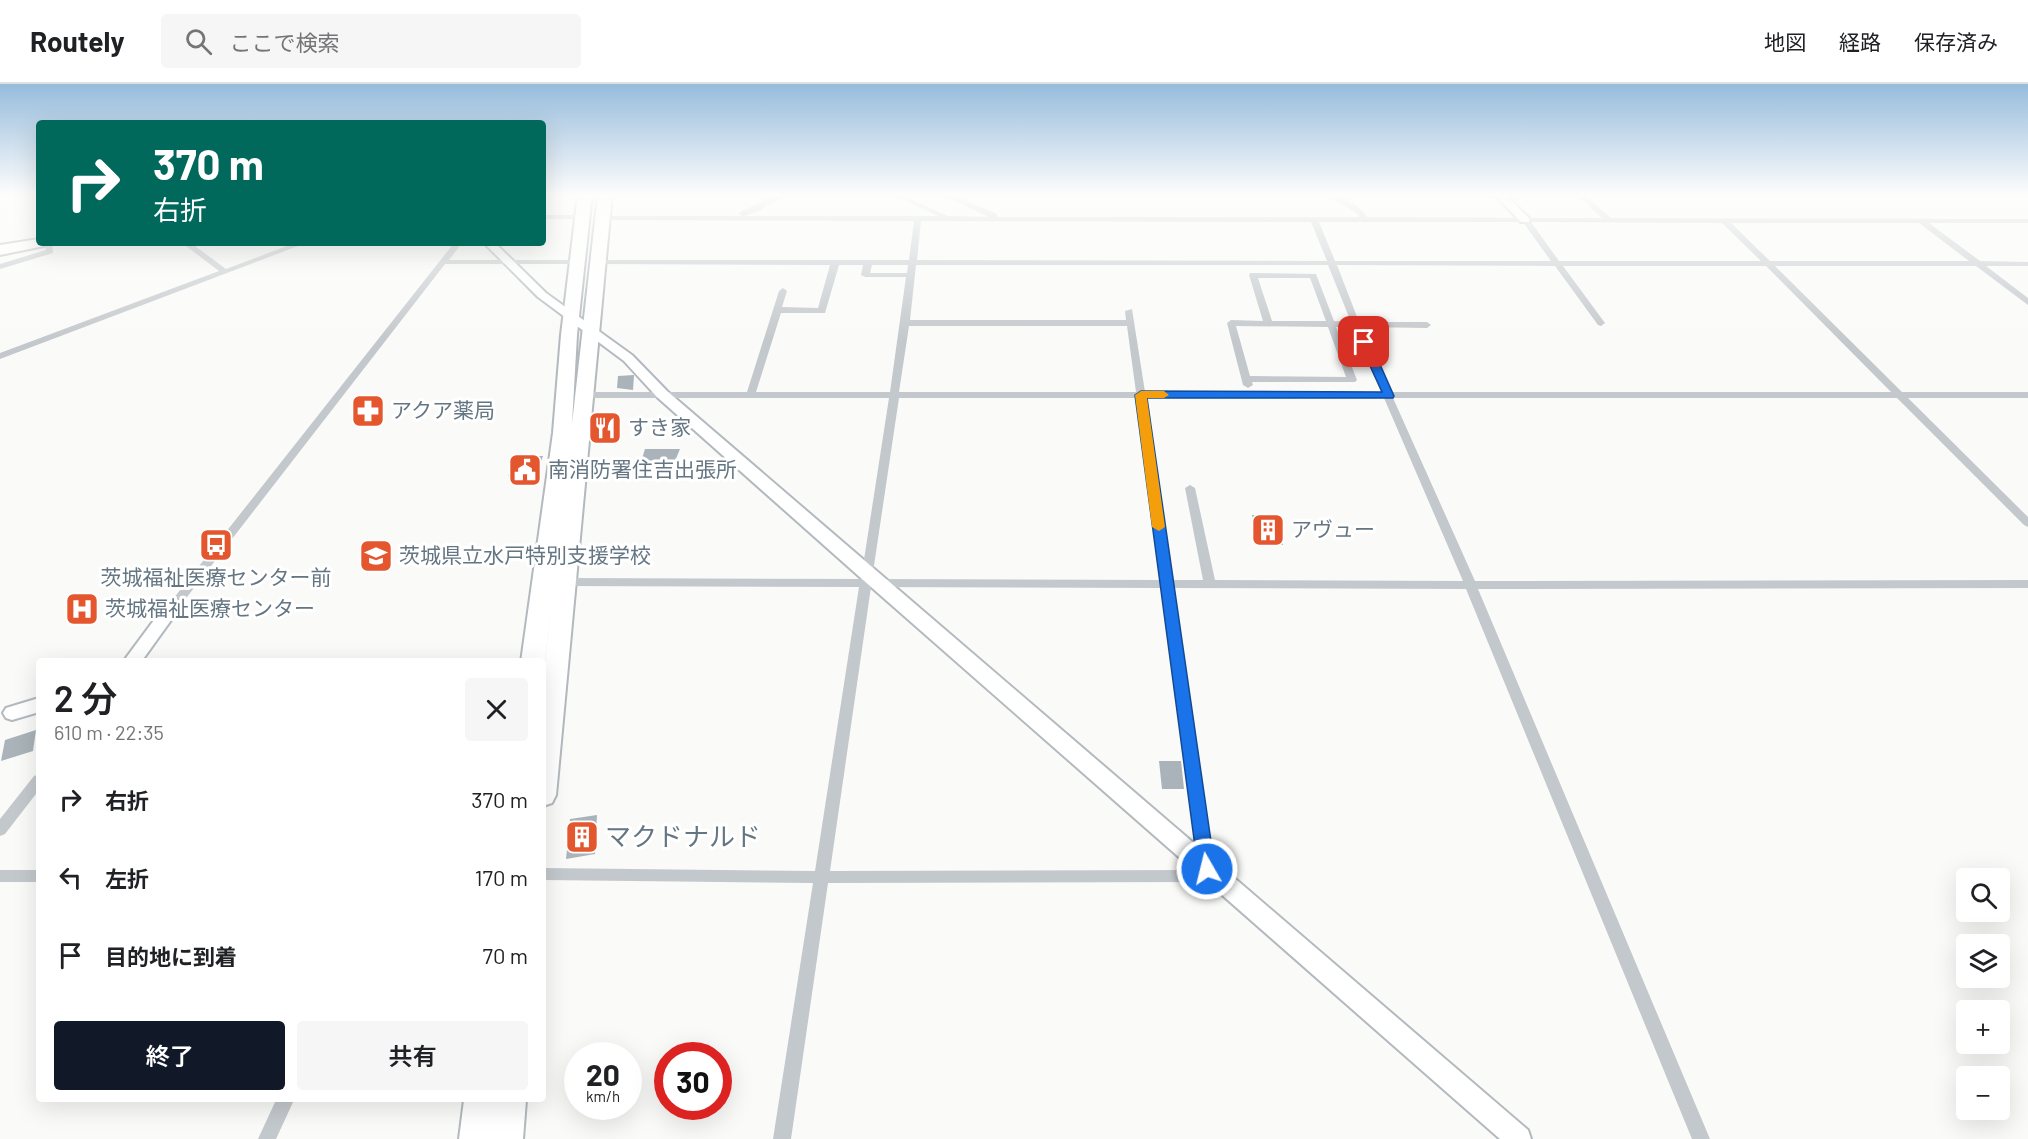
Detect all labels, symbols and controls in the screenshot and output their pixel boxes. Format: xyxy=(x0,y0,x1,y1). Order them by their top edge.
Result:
search box xyxy=(161,14,581,68)
text: Routely xyxy=(30,24,125,58)
icon: search xyxy=(182,25,215,58)
text: ここで検索 xyxy=(230,29,340,55)
text: 地図 xyxy=(1764,29,1806,54)
text: 経路 xyxy=(1839,29,1881,54)
text: 保存済み xyxy=(1914,29,1998,54)
text: 370 m xyxy=(153,138,264,188)
icon: right xyxy=(54,144,132,222)
text: 右折 xyxy=(153,193,207,225)
pin xyxy=(1338,316,1389,367)
icon: arrive xyxy=(1347,325,1380,358)
pharmacy icon: アクア薬局 xyxy=(350,393,386,429)
place label: アクア薬局 xyxy=(391,397,495,422)
restaurant icon: すき家 xyxy=(587,410,623,446)
place label: すき家 xyxy=(628,414,691,439)
public building icon: 南消防署住吉出張所 xyxy=(507,452,543,488)
place label: 南消防署住吉出張所 xyxy=(548,456,737,481)
building icon: アヴュー xyxy=(1250,512,1286,548)
place label: アヴュー xyxy=(1291,516,1375,541)
bus stop icon: 茨城福祉医療センター前 xyxy=(198,527,234,563)
school or university icon: 茨城県立水戸特別支援学校 xyxy=(358,538,394,574)
place label: 茨城県立水戸特別支援学校 xyxy=(399,542,651,567)
place label: 茨城福祉医療センター前 xyxy=(101,564,332,589)
hospital icon: 茨城福祉医療センター xyxy=(64,591,100,627)
place label: 茨城福祉医療センター xyxy=(105,595,315,620)
text: 2 分 xyxy=(54,676,117,719)
button: close xyxy=(465,678,528,741)
text: 610 m · 22:35 xyxy=(54,720,164,744)
icon: right xyxy=(54,783,87,816)
text: 370 m xyxy=(471,786,528,812)
text: 右折 xyxy=(105,787,149,813)
building icon: マクドナルド xyxy=(564,819,600,855)
place label: マクドナルド xyxy=(605,820,761,851)
position arrow xyxy=(1175,837,1239,901)
icon: left xyxy=(54,861,87,894)
text: 170 m xyxy=(475,864,528,890)
text: 左折 xyxy=(105,865,149,891)
map controls xyxy=(1956,868,2010,1120)
button: search xyxy=(1956,868,2010,922)
button: layers xyxy=(1956,934,2010,988)
icon: arrive xyxy=(54,939,87,972)
text: 70 m xyxy=(483,942,528,968)
text: 目的地に到着 xyxy=(105,943,237,969)
button: + xyxy=(1956,1000,2010,1054)
button: 終了 xyxy=(54,1021,285,1090)
button: 共有 xyxy=(297,1021,528,1090)
speed limit sign: 30 xyxy=(654,1042,732,1120)
text: 20 xyxy=(586,1056,620,1092)
button: − xyxy=(1956,1066,2010,1120)
text: km/h xyxy=(586,1087,620,1105)

